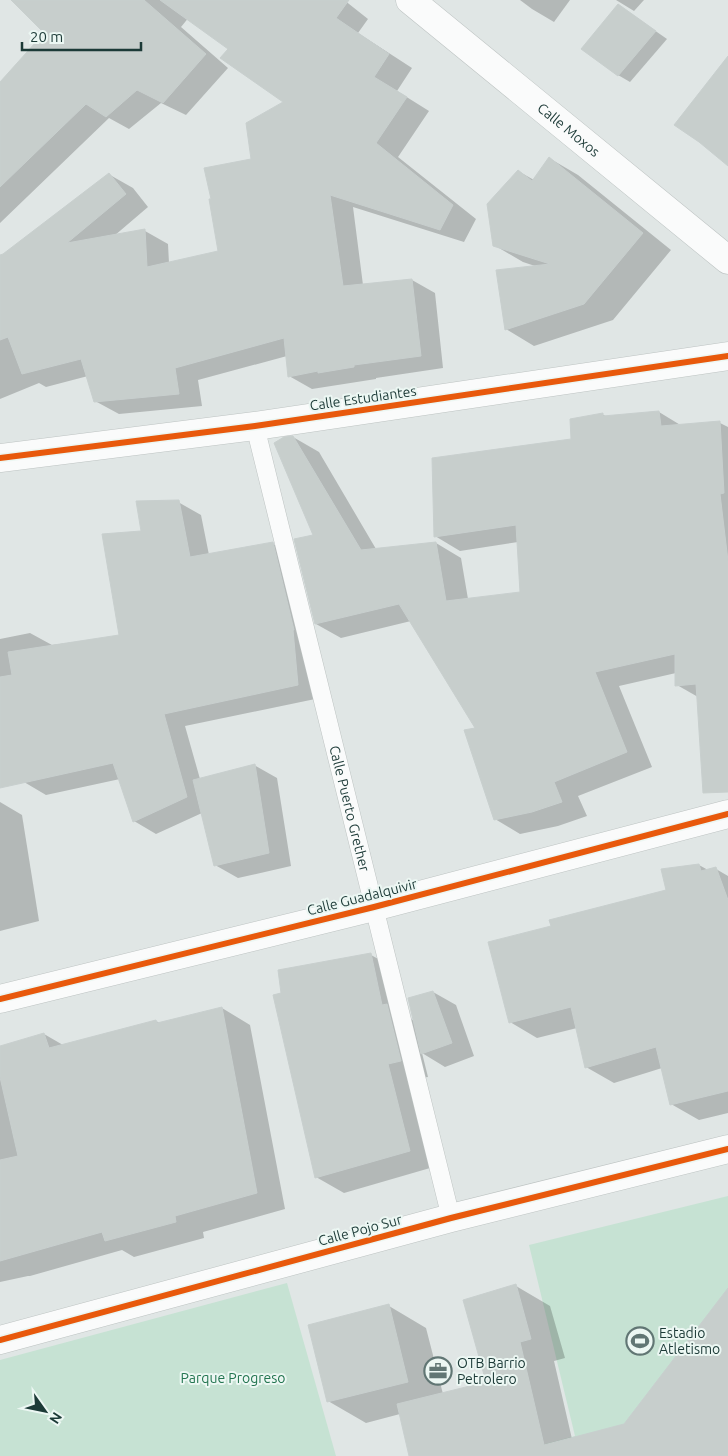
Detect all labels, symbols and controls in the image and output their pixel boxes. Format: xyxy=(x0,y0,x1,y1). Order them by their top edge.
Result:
scale bar xyxy=(22,20,141,52)
text: 20 m xyxy=(30,28,63,45)
street label: Calle Moxos xyxy=(534,100,603,160)
street label: Calle Estudiantes xyxy=(309,383,417,413)
street label: Calle Puerto Grether xyxy=(326,744,373,874)
street label: Calle Guadalquivir xyxy=(305,875,419,918)
street label: Calle Pojo Sur xyxy=(316,1211,404,1249)
place label: Estadio Atletismo xyxy=(659,1325,720,1357)
sports icon: Estadio Atletismo xyxy=(625,1326,655,1356)
place label: OTB Barrio Petrolero xyxy=(457,1355,526,1387)
office icon: OTB Barrio Petrolero xyxy=(423,1356,453,1386)
park label: Parque Progreso xyxy=(180,1370,286,1386)
north arrow xyxy=(20,1386,70,1436)
text: N xyxy=(46,1409,65,1427)

